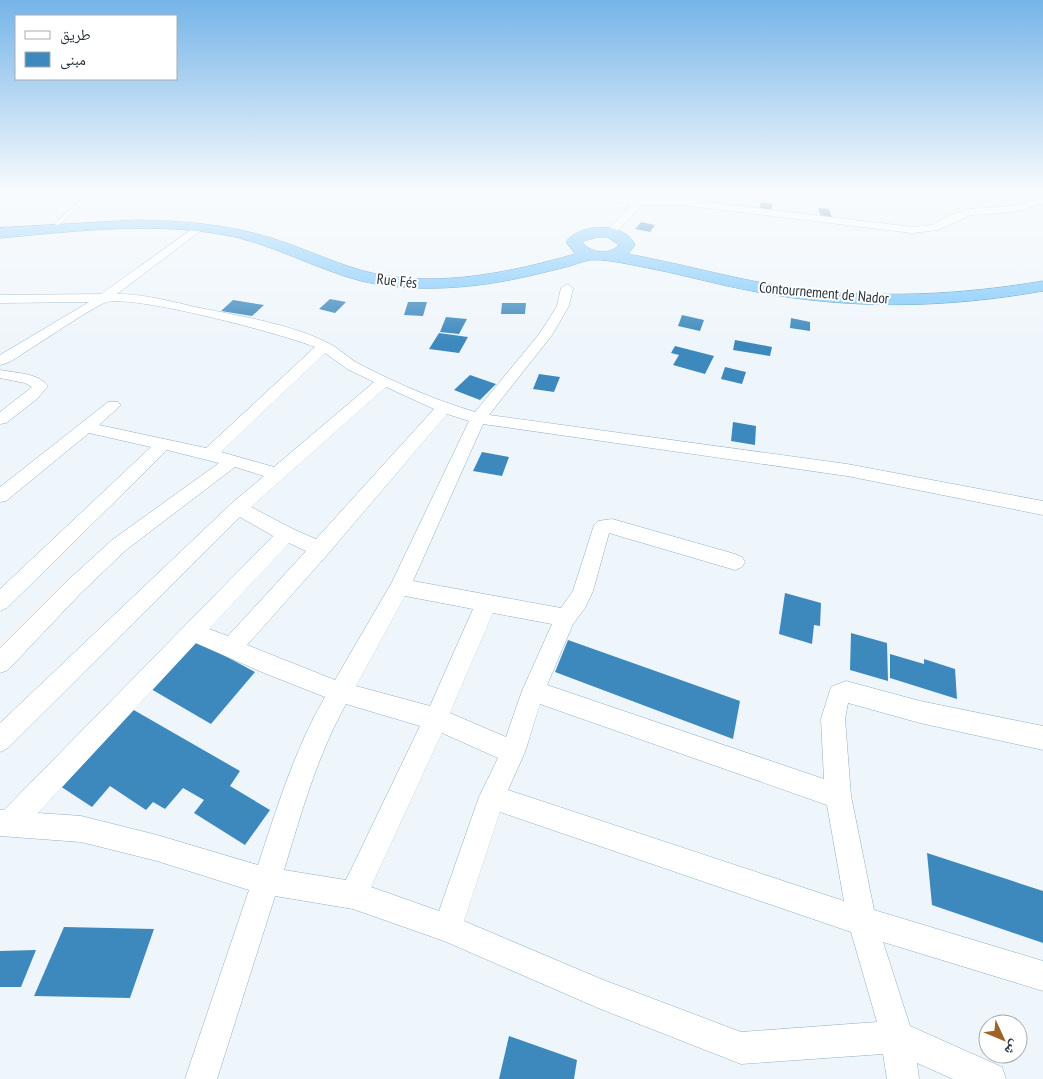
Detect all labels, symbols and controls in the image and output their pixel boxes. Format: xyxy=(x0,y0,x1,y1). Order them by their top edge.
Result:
legend xyxy=(15,15,178,80)
text: طريق xyxy=(60,25,91,45)
text: مبنى xyxy=(60,50,86,70)
street label: Rue Fés xyxy=(376,269,418,292)
street label: Contournement de Nador xyxy=(758,277,891,308)
north arrow xyxy=(978,1014,1028,1064)
text: ش xyxy=(1001,1036,1024,1060)

